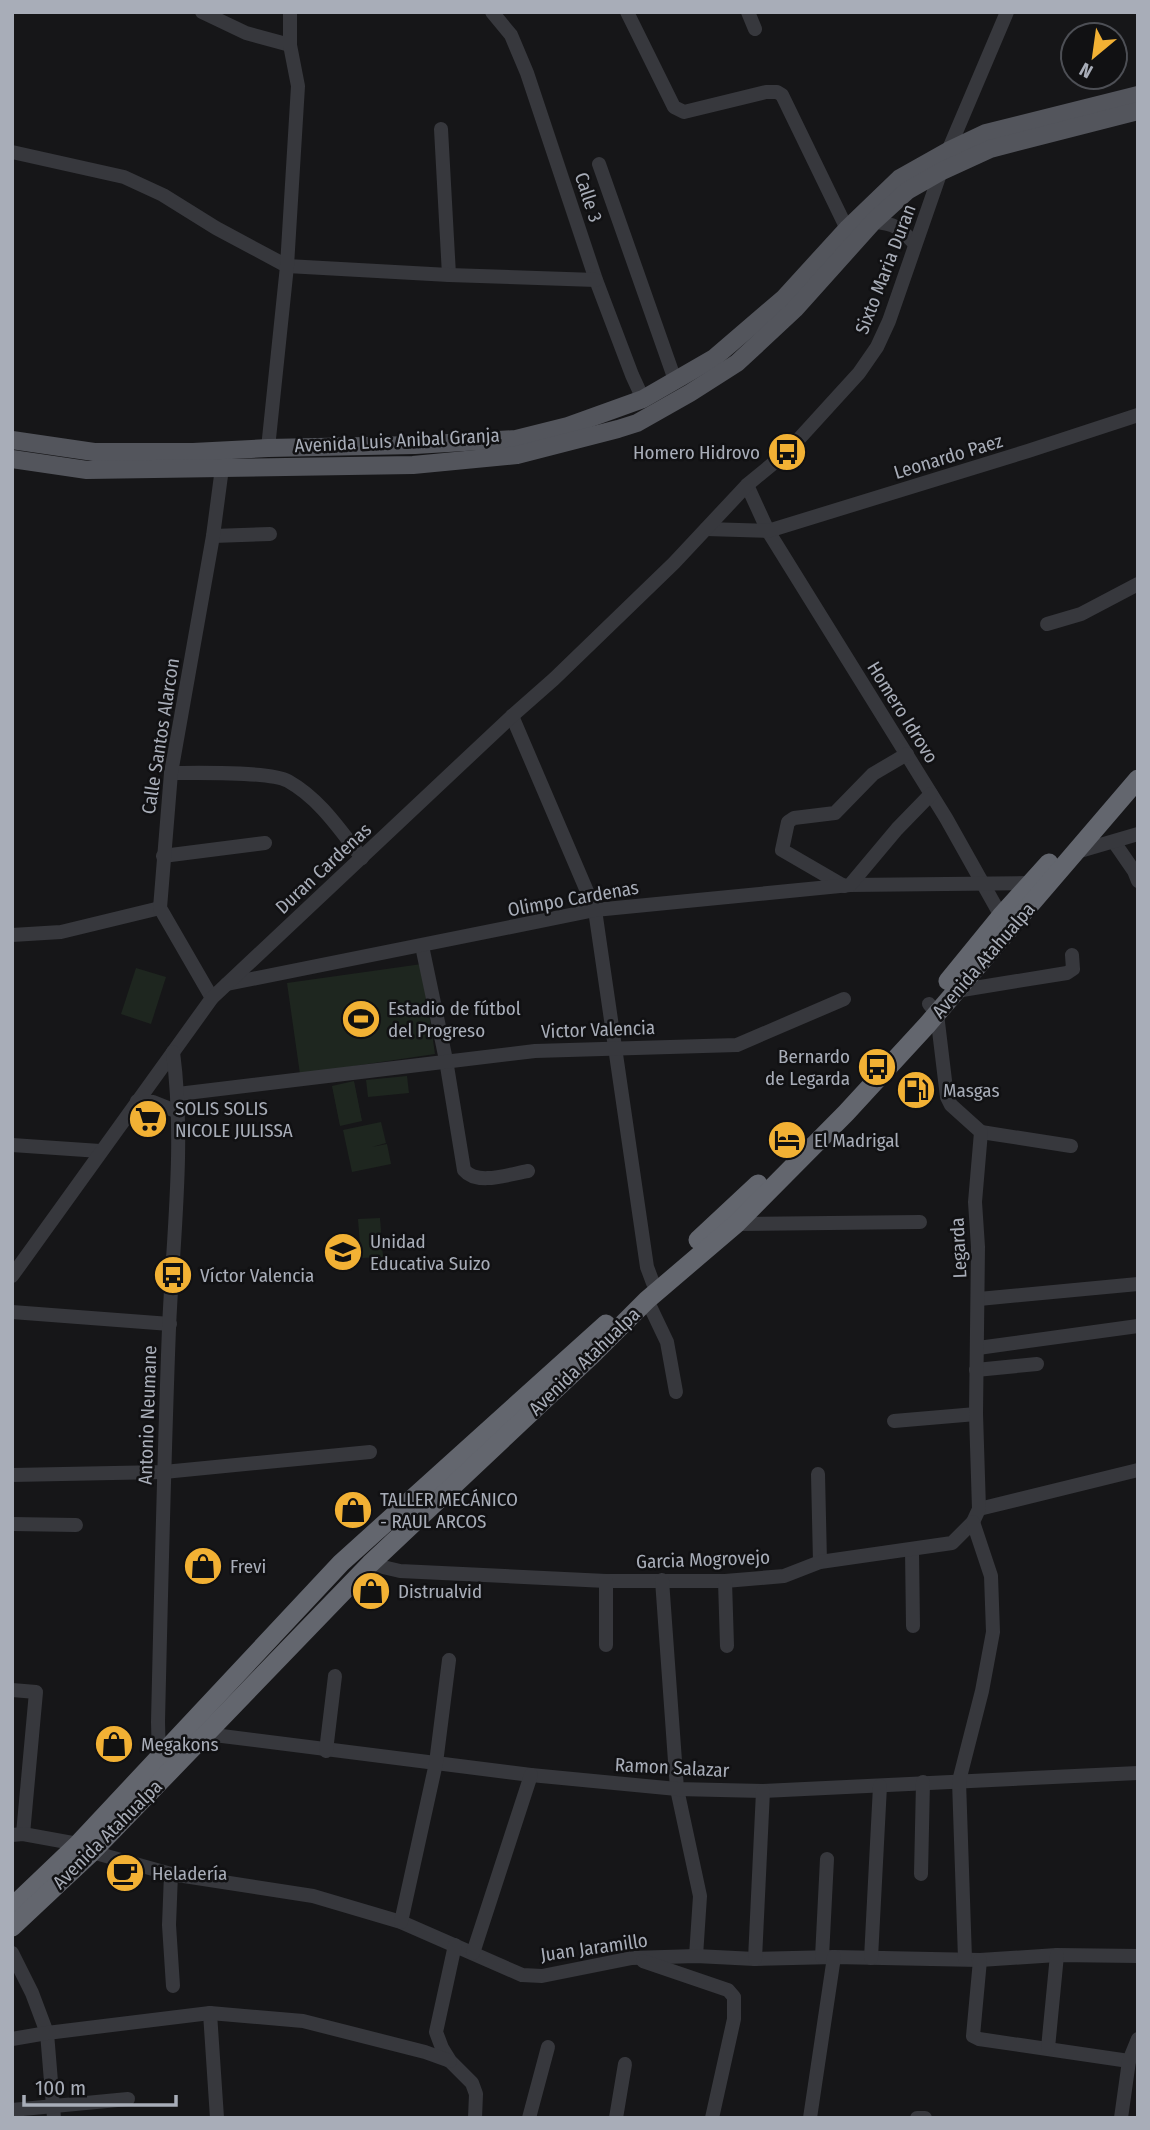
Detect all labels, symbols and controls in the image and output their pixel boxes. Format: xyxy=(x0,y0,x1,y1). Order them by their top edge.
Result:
north arrow xyxy=(1059,21,1129,91)
text: N xyxy=(1075,58,1097,83)
street label: Calle 3 xyxy=(570,169,607,225)
street label: Sixto Maria Duran xyxy=(850,201,921,337)
street label: Avenida Luis Anibal Granja xyxy=(294,424,500,457)
street label: Leonardo Paez xyxy=(891,429,1006,484)
bus stop icon: Homero Hidrovo xyxy=(766,431,808,473)
place label: Homero Hidrovo xyxy=(633,441,760,464)
street label: Calle Santos Alarcon xyxy=(137,656,184,816)
street label: Homero Idrovo xyxy=(862,657,943,767)
street label: Duran Cardenas xyxy=(271,818,376,919)
street label: Olimpo Cardenas xyxy=(506,876,640,921)
street label: Avenida Atahualpa xyxy=(927,898,1040,1023)
place label: Estadio de fútbol del Progreso xyxy=(388,997,521,1042)
sports icon: Estadio de fútbol del Progreso xyxy=(340,998,382,1040)
street label: Victor Valencia xyxy=(541,1016,655,1043)
place label: Bernardo de Legarda xyxy=(765,1045,850,1090)
bus stop icon: Bernardo de Legarda xyxy=(856,1046,898,1088)
fuel station icon: Masgas xyxy=(895,1069,937,1111)
place label: Masgas xyxy=(943,1079,1000,1102)
place label: SOLIS SOLIS NICOLE JULISSA xyxy=(175,1097,293,1142)
supermarket icon: SOLIS SOLIS NICOLE JULISSA xyxy=(127,1098,169,1140)
hotel icon: El Madrigal xyxy=(766,1119,808,1161)
place label: El Madrigal xyxy=(814,1129,899,1152)
street label: Legarda xyxy=(945,1217,972,1279)
place label: Unidad Educativa Suizo xyxy=(370,1230,490,1275)
school or university icon: Unidad Educativa Suizo xyxy=(322,1231,364,1273)
bus stop icon: Víctor Valencia xyxy=(152,1254,194,1296)
place label: Víctor Valencia xyxy=(200,1264,314,1287)
street label: Avenida Atahualpa xyxy=(524,1303,645,1420)
street label: Antonio Neumane xyxy=(134,1345,161,1485)
place label: TALLER MECÁNICO - RAUL ARCOS xyxy=(380,1488,518,1533)
shop icon: TALLER MECÁNICO - RAUL ARCOS xyxy=(332,1489,374,1531)
shop icon: Frevi xyxy=(182,1545,224,1587)
street label: Garcia Mogrovejo xyxy=(636,1546,770,1573)
place label: Frevi xyxy=(230,1555,266,1578)
shop icon: Distrualvid xyxy=(350,1570,392,1612)
place label: Distrualvid xyxy=(398,1580,482,1603)
shop icon: Megakons xyxy=(93,1723,135,1765)
place label: Megakons xyxy=(141,1733,219,1756)
street label: Ramon Salazar xyxy=(614,1753,730,1782)
street label: Avenida Atahualpa xyxy=(48,1775,167,1894)
cafe icon: Heladería xyxy=(104,1852,146,1894)
place label: Heladería xyxy=(152,1862,227,1885)
street label: Juan Jaramillo xyxy=(539,1929,649,1966)
scale bar xyxy=(24,2064,177,2108)
text: 100 m xyxy=(35,2075,86,2101)

